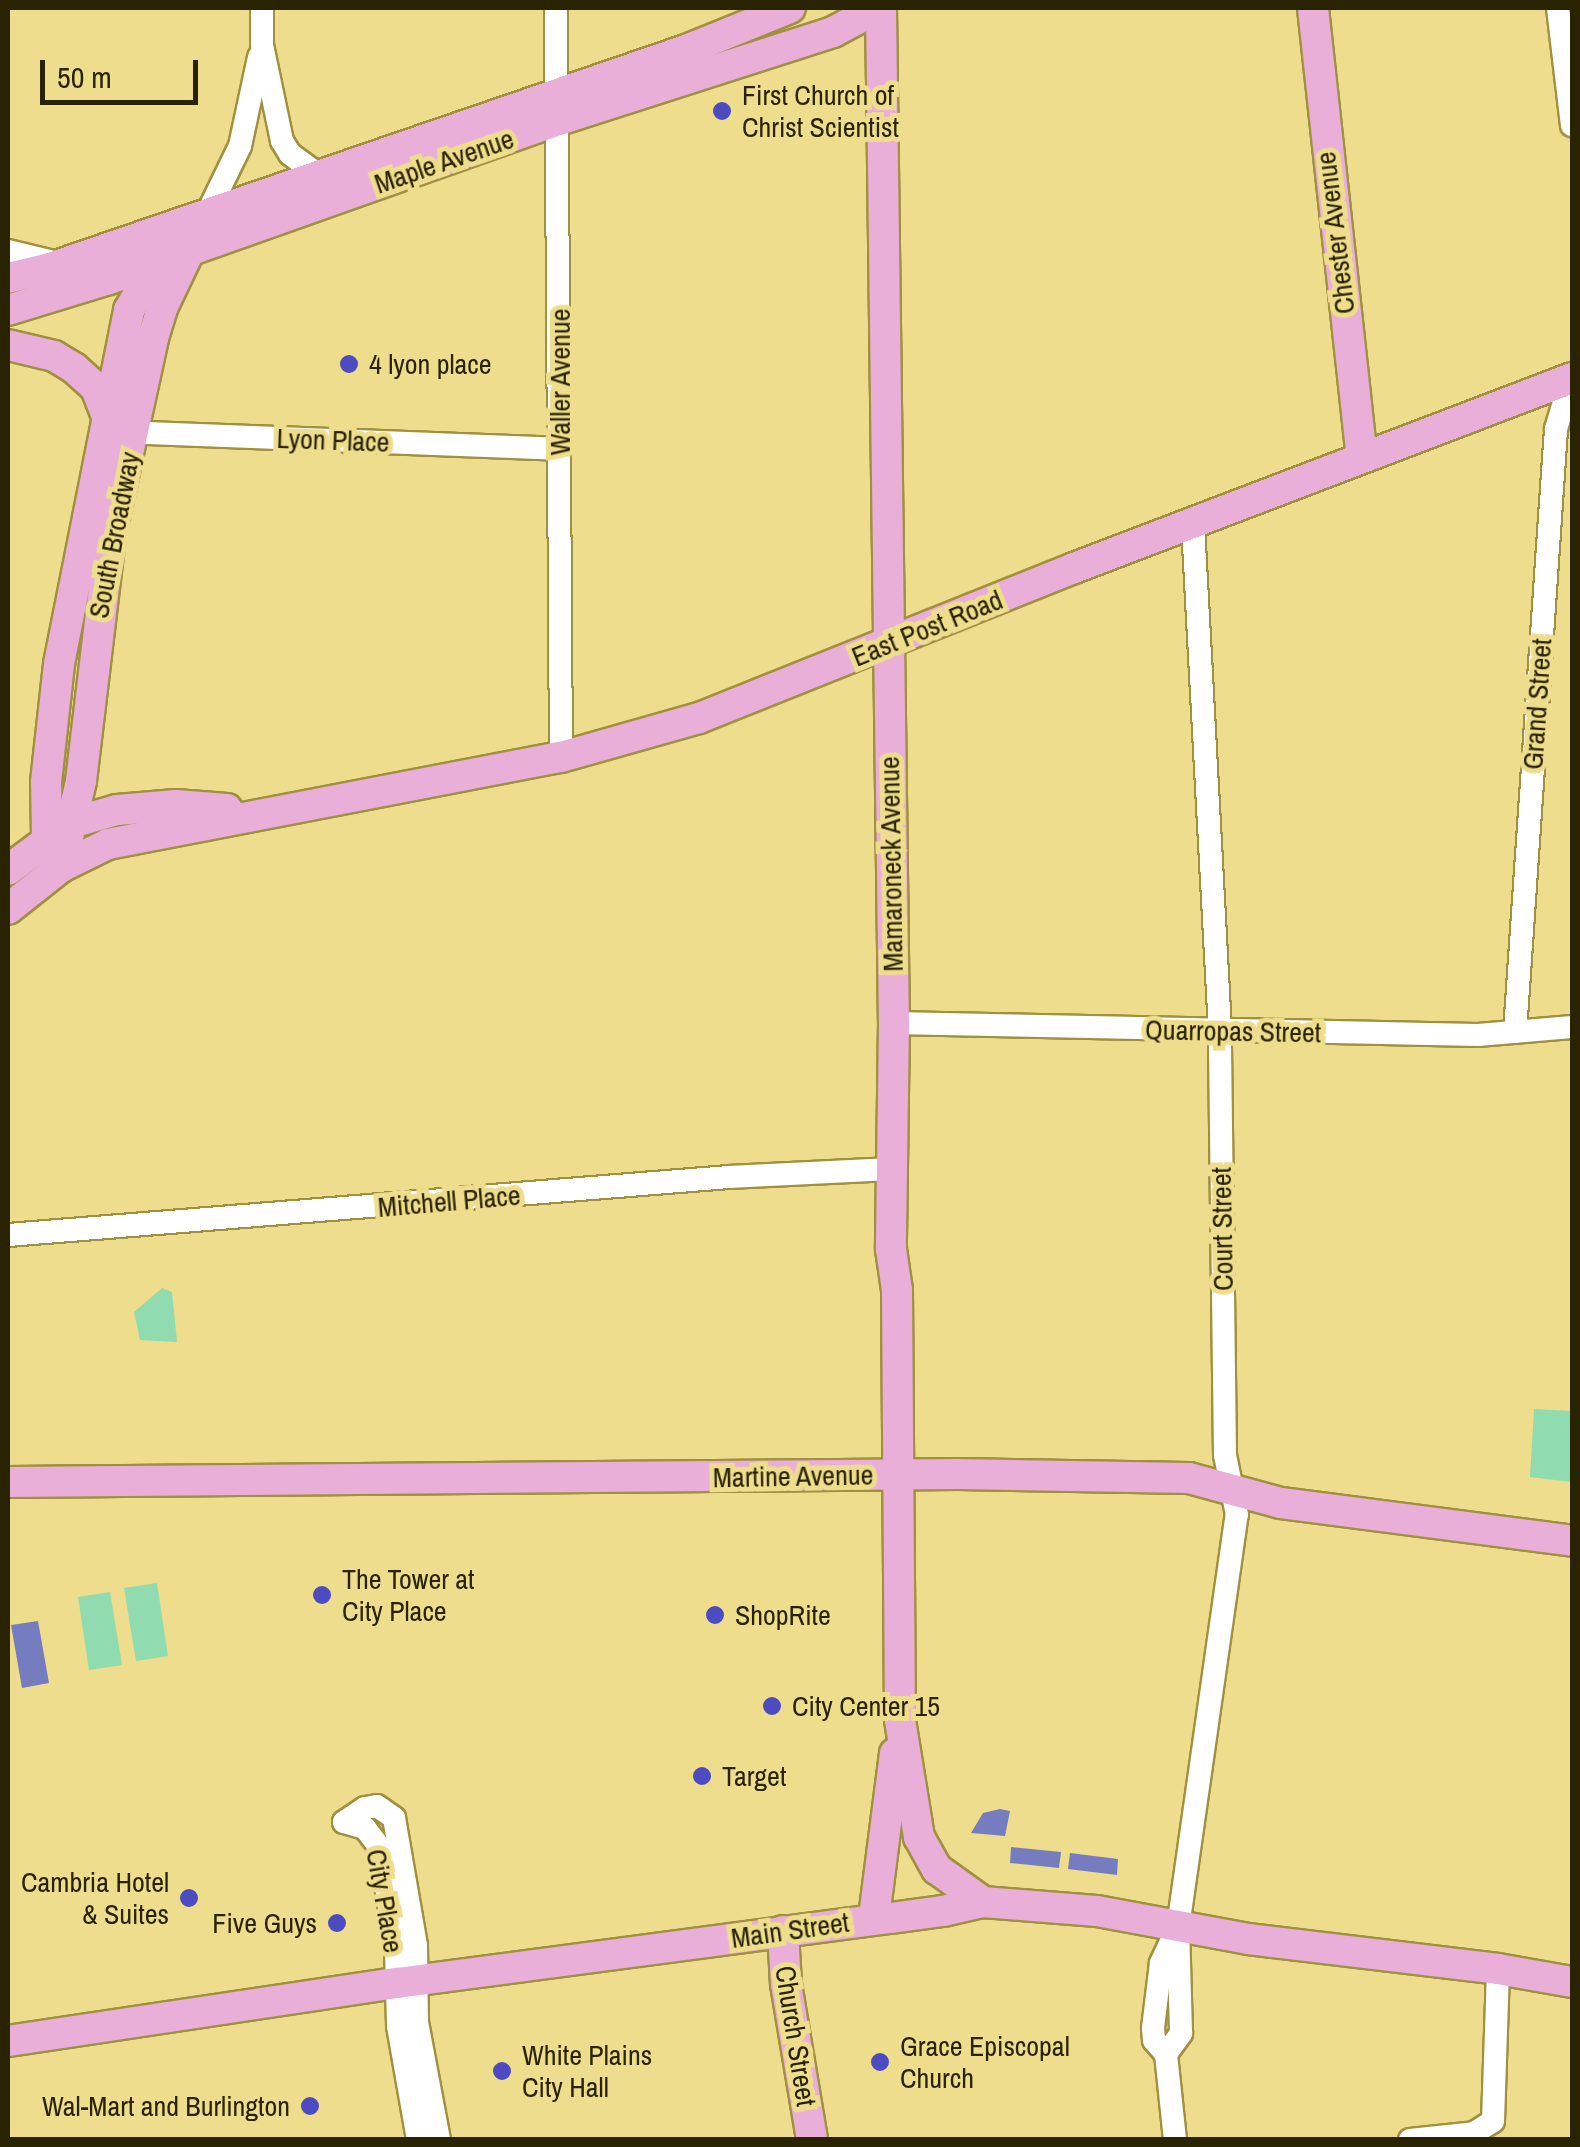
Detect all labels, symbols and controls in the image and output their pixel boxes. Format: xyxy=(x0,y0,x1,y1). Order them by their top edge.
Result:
scale bar xyxy=(45,40,202,102)
text: 50 m xyxy=(57,57,112,97)
place label: First Church of Christ Scientist xyxy=(742,78,899,144)
marker: First Church of Christ Scientist xyxy=(711,100,733,122)
street label: Maple Avenue xyxy=(369,121,519,201)
street label: Chester Avenue xyxy=(1308,149,1362,317)
street label: Waller Avenue xyxy=(543,308,577,456)
place label: 4 lyon place xyxy=(369,347,492,381)
marker: 4 lyon place xyxy=(338,353,360,375)
street label: Lyon Place xyxy=(276,421,390,459)
street label: South Broadway xyxy=(81,449,147,621)
street label: East Post Road xyxy=(847,583,1007,673)
street label: Grand Street xyxy=(1516,637,1558,771)
street label: Mamaroneck Avenue xyxy=(872,755,910,973)
street label: Quarropas Street xyxy=(1145,1013,1321,1049)
street label: Court Street xyxy=(1204,1167,1240,1291)
street label: Mitchell Place xyxy=(376,1178,522,1224)
street label: Martine Avenue xyxy=(712,1458,874,1494)
place label: The Tower at City Place xyxy=(342,1562,475,1628)
marker: The Tower at City Place xyxy=(311,1584,333,1606)
place label: ShopRite xyxy=(735,1598,831,1632)
marker: ShopRite xyxy=(704,1604,726,1626)
place label: City Center 15 xyxy=(792,1689,940,1723)
marker: City Center 15 xyxy=(761,1695,783,1717)
place label: Target xyxy=(722,1759,786,1793)
marker: Target xyxy=(691,1765,713,1787)
street label: City Place xyxy=(359,1847,411,1955)
place label: Cambria Hotel & Suites xyxy=(21,1865,169,1931)
marker: Cambria Hotel & Suites xyxy=(178,1887,200,1909)
street label: Main Street xyxy=(729,1905,851,1955)
place label: Five Guys xyxy=(212,1906,317,1940)
marker: Five Guys xyxy=(326,1912,348,1934)
street label: Church Street xyxy=(768,1963,824,2109)
place label: Grace Episcopal Church xyxy=(900,2029,1070,2095)
place label: White Plains City Hall xyxy=(522,2038,652,2104)
marker: Grace Episcopal Church xyxy=(869,2051,891,2073)
marker: White Plains City Hall xyxy=(491,2060,513,2082)
place label: Wal-Mart and Burlington xyxy=(42,2089,290,2123)
marker: Wal-Mart and Burlington xyxy=(299,2095,321,2117)

